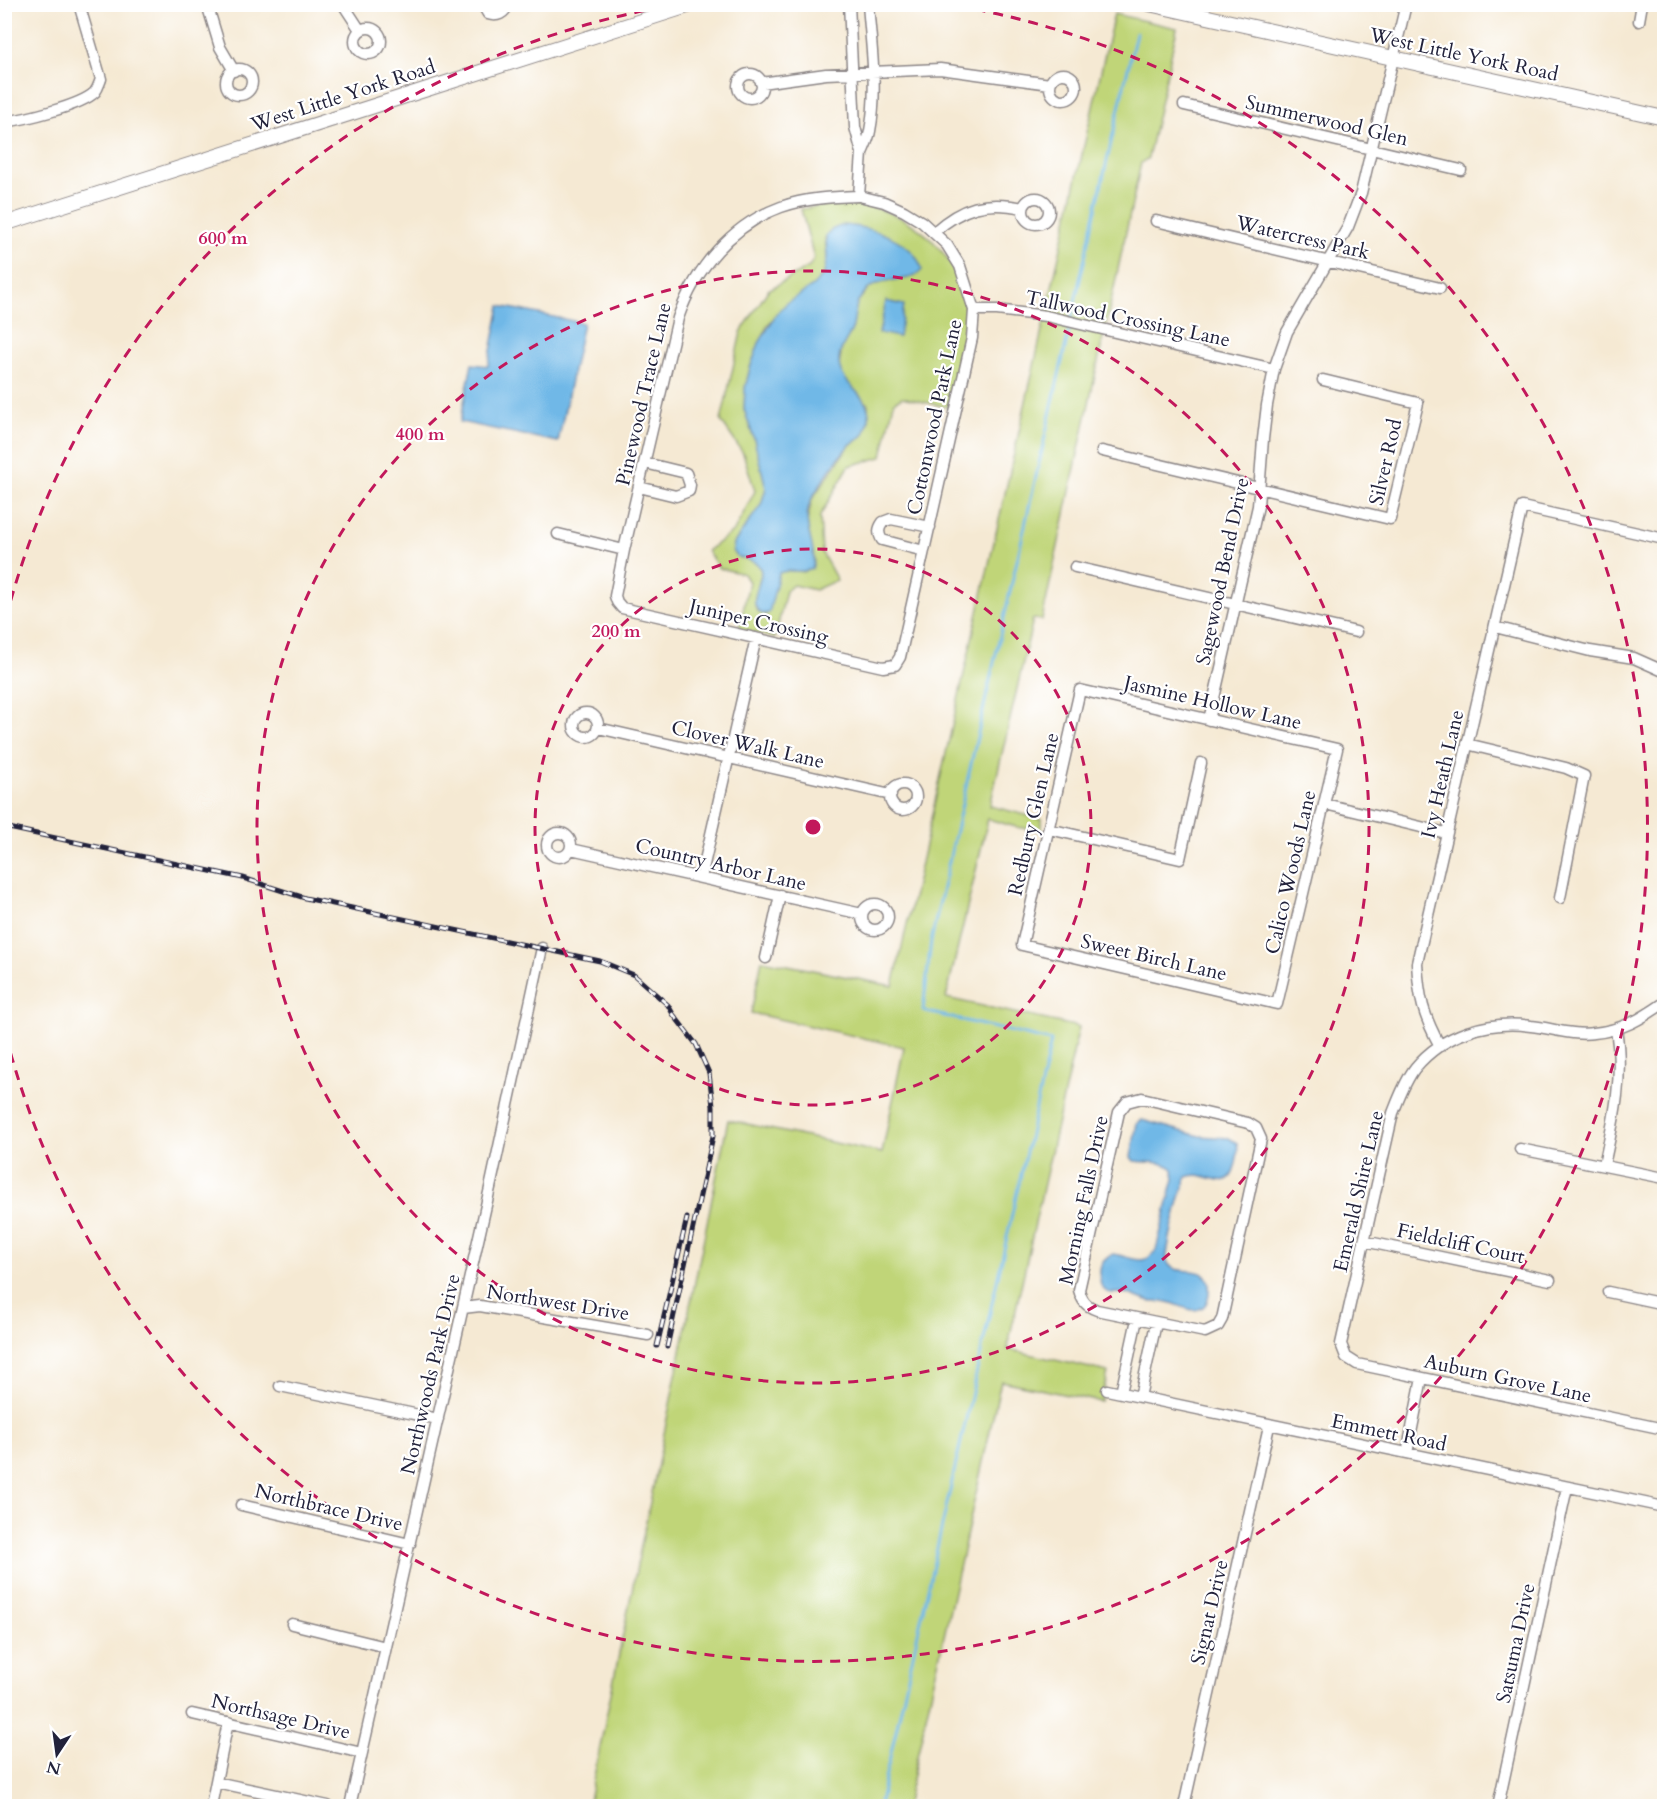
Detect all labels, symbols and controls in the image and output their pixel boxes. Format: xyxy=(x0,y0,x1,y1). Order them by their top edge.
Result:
street label: West Little York Road xyxy=(1366,21,1561,88)
street label: West Little York Road xyxy=(246,53,439,138)
street label: Summerwood Glen xyxy=(1243,89,1412,152)
street label: Watercress Park xyxy=(1233,209,1373,266)
text: 600 m xyxy=(198,226,248,251)
street label: Tallwood Crossing Lane xyxy=(1023,284,1233,353)
street label: Pinewood Trace Lane xyxy=(609,300,678,488)
street label: Cottonwood Park Lane xyxy=(901,317,968,518)
street label: Silver Rod xyxy=(1362,416,1409,508)
text: 400 m xyxy=(395,422,445,447)
street label: Sagewood Bend Drive xyxy=(1189,475,1256,667)
street label: Juniper Crossing xyxy=(684,592,832,651)
text: 200 m xyxy=(591,619,641,644)
street label: Jasmine Hollow Lane xyxy=(1118,668,1304,736)
street label: Ivy Heath Lane xyxy=(1415,707,1470,841)
street label: Clover Walk Lane xyxy=(669,714,827,775)
street label: Redbury Glen Lane xyxy=(1002,730,1065,898)
street label: Calico Woods Lane xyxy=(1258,787,1322,957)
centre of rings xyxy=(803,817,823,837)
street label: Country Arbor Lane xyxy=(633,832,809,897)
street label: Sweet Birch Lane xyxy=(1078,928,1230,987)
street label: Emerald Shire Lane xyxy=(1327,1108,1390,1275)
street label: Morning Falls Drive xyxy=(1052,1113,1115,1287)
street label: Fieldcliff Court xyxy=(1395,1217,1528,1270)
street label: Northwoods Park Drive xyxy=(394,1271,467,1477)
street label: Northwest Drive xyxy=(485,1278,631,1327)
street label: Auburn Grove Lane xyxy=(1422,1348,1594,1409)
street label: Emmett Road xyxy=(1329,1407,1449,1458)
street label: Northbrace Drive xyxy=(252,1477,406,1538)
street label: Signat Drive xyxy=(1184,1557,1235,1667)
street label: Satsuma Drive xyxy=(1490,1581,1541,1706)
street label: Northsage Drive xyxy=(209,1687,353,1746)
north arrow xyxy=(27,1724,87,1784)
text: N xyxy=(45,1755,63,1780)

